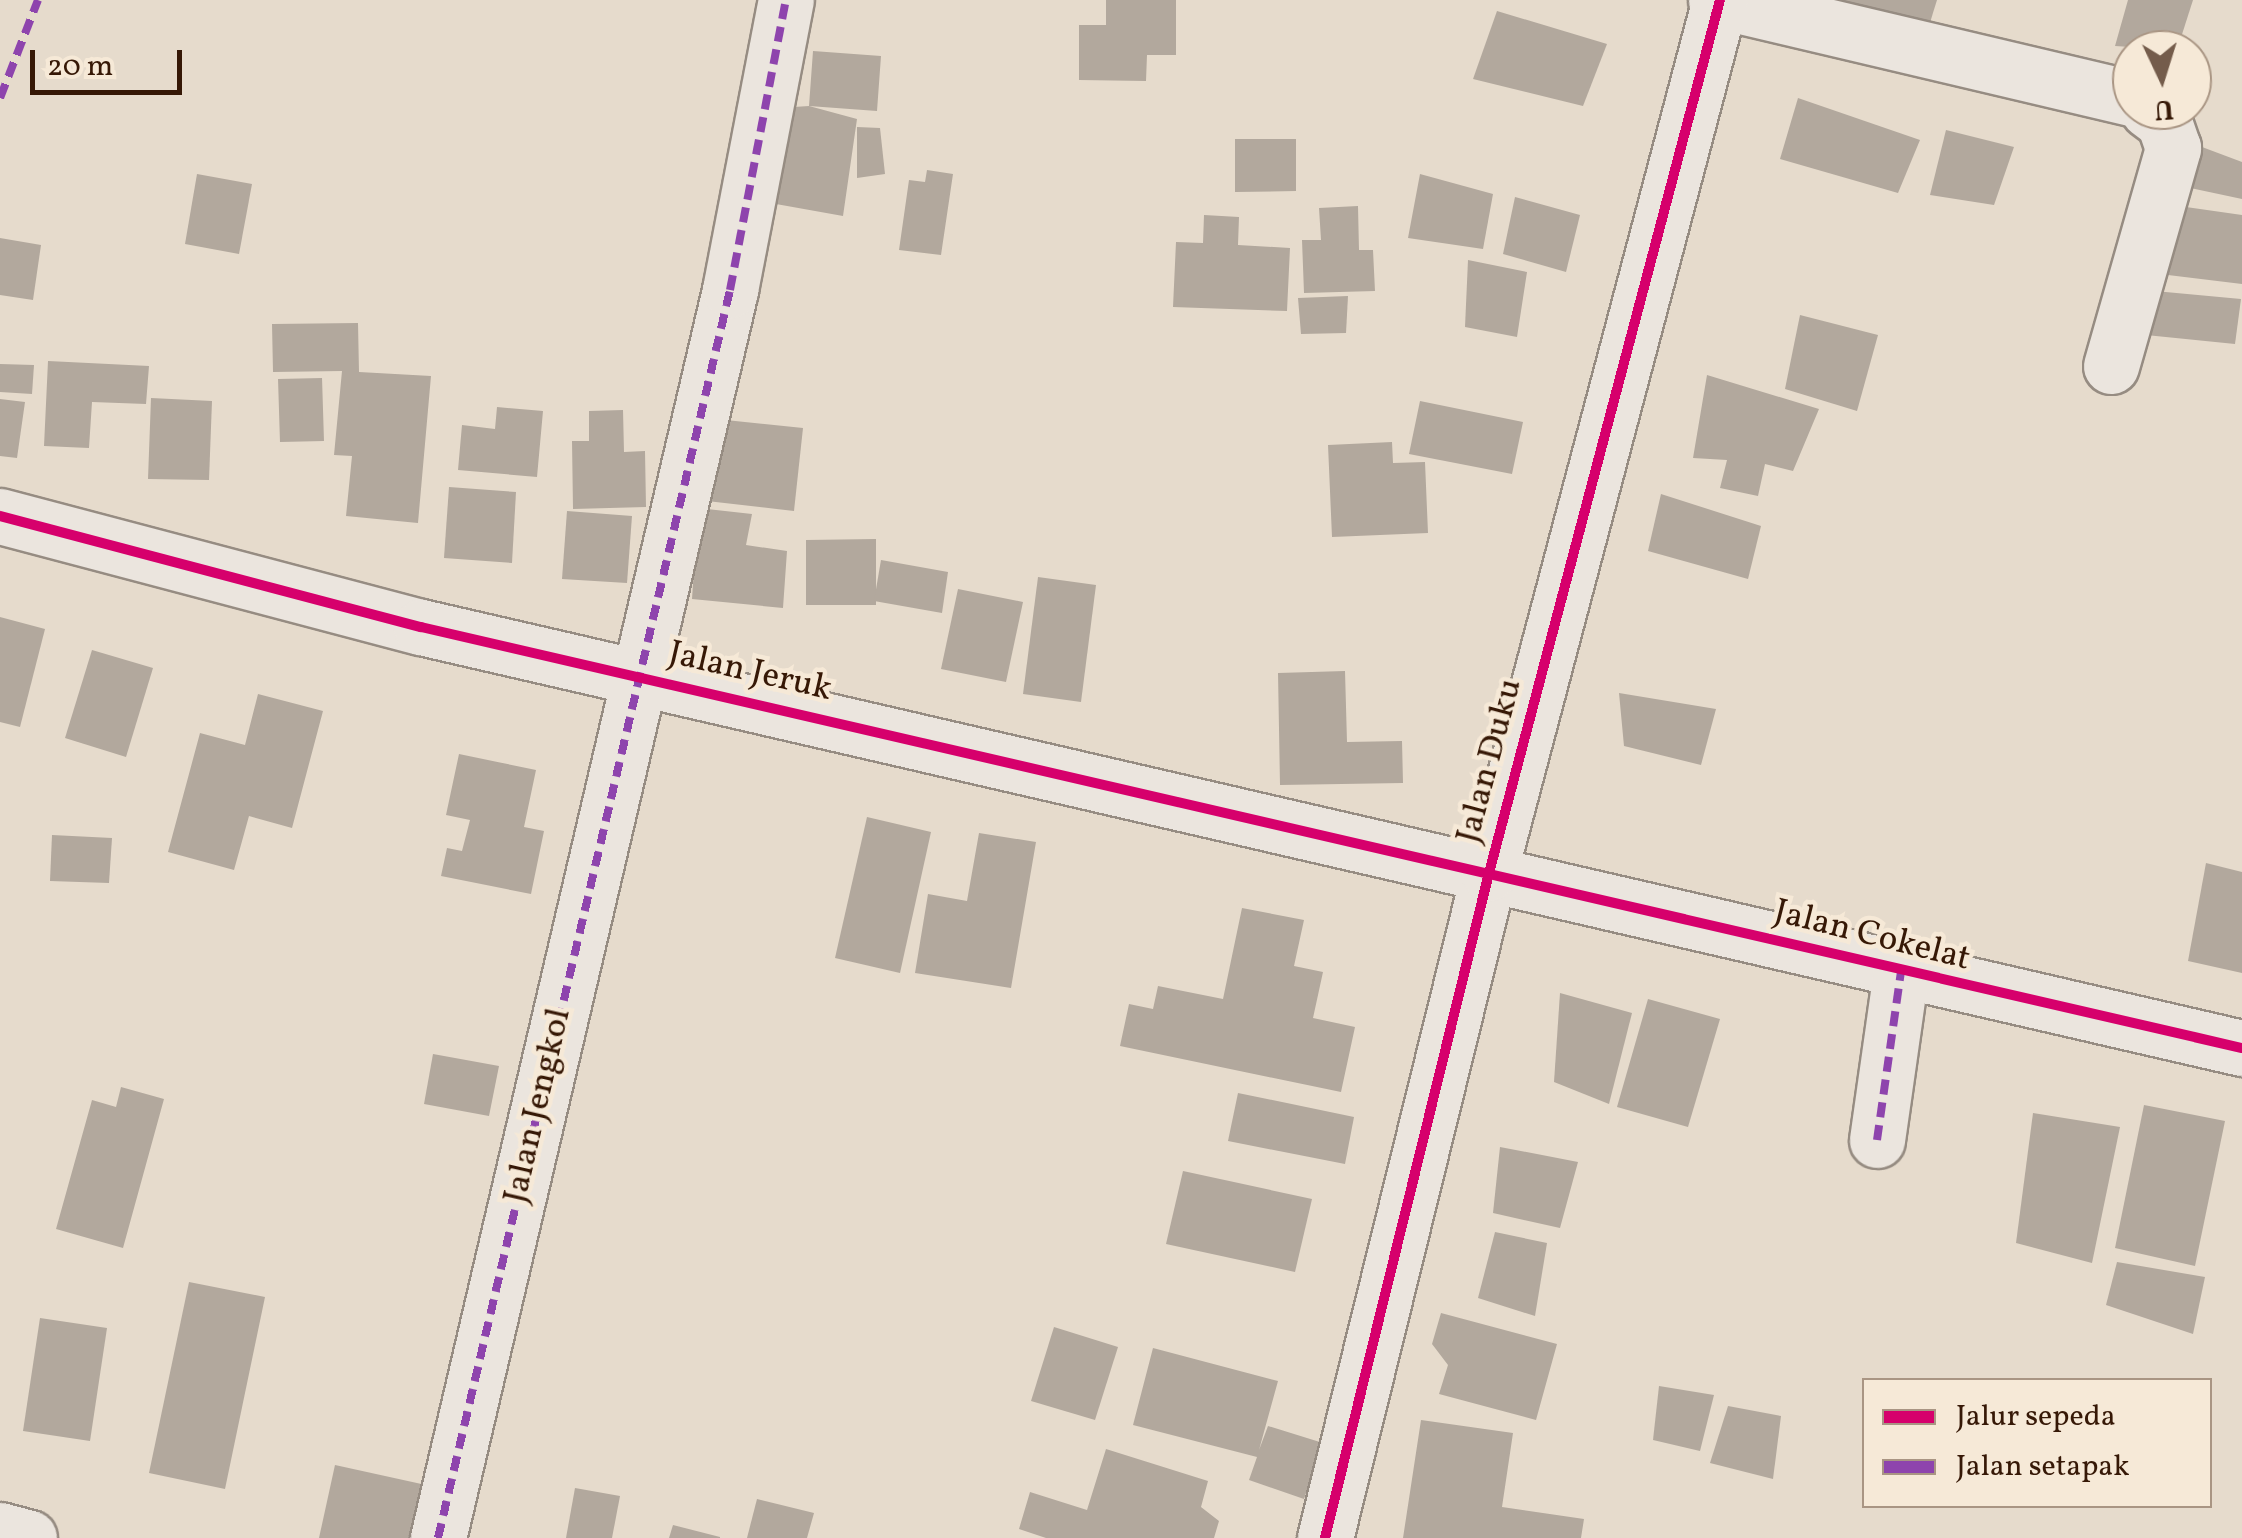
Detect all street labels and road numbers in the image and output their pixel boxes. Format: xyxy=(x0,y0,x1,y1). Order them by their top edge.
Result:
street label: Jalan Jeruk xyxy=(664,633,836,711)
street label: Jalan Duku xyxy=(1448,674,1532,848)
street label: Jalan Cokelat xyxy=(1770,891,1974,981)
street label: Jalan Jengkol xyxy=(495,1004,581,1208)

